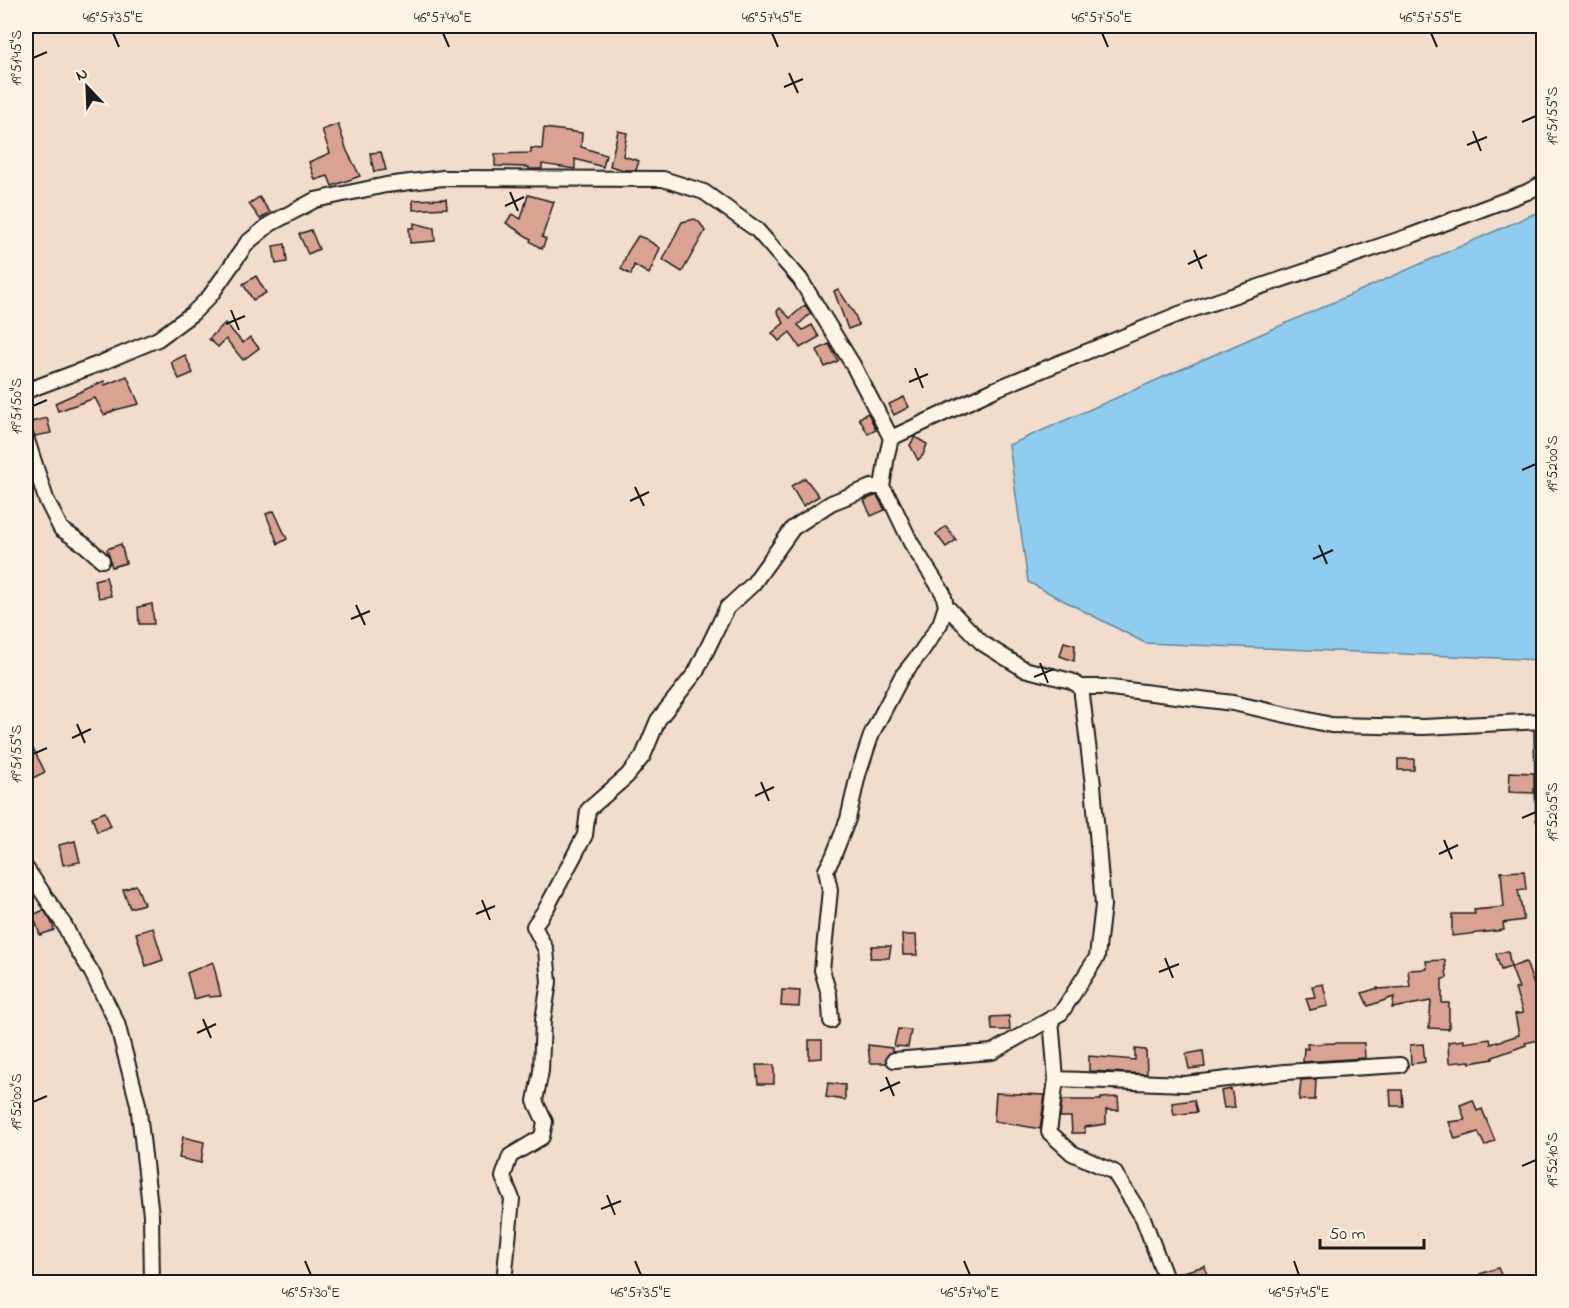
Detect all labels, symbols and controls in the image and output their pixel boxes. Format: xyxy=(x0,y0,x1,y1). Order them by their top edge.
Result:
text: 46°57'35"E xyxy=(83,7,143,29)
text: 46°57'40"E xyxy=(414,7,472,29)
text: 46°57'45"E xyxy=(742,7,802,29)
text: 46°57'50"E xyxy=(1072,7,1132,29)
text: 46°57'55"E xyxy=(1400,7,1462,29)
text: 19°51'45"S xyxy=(6,30,28,86)
north arrow xyxy=(57,57,117,117)
text: N xyxy=(72,62,92,88)
text: 19°51'55"S xyxy=(1542,86,1564,145)
text: 19°51'50"S xyxy=(6,377,28,434)
text: 19°52'00"S xyxy=(1542,435,1564,493)
text: 19°51'55"S xyxy=(6,724,28,783)
text: 19°52'05"S xyxy=(1542,782,1564,842)
text: 19°52'00"S xyxy=(6,1073,28,1131)
text: 19°52'10"S xyxy=(1542,1132,1564,1188)
scale bar xyxy=(1320,1212,1424,1250)
text: 50 m xyxy=(1329,1222,1366,1248)
text: 46°57'30"E xyxy=(282,1282,340,1304)
text: 46°57'35"E xyxy=(611,1282,671,1304)
text: 46°57'40"E xyxy=(941,1282,999,1304)
text: 46°57'45"E xyxy=(1269,1282,1329,1304)

